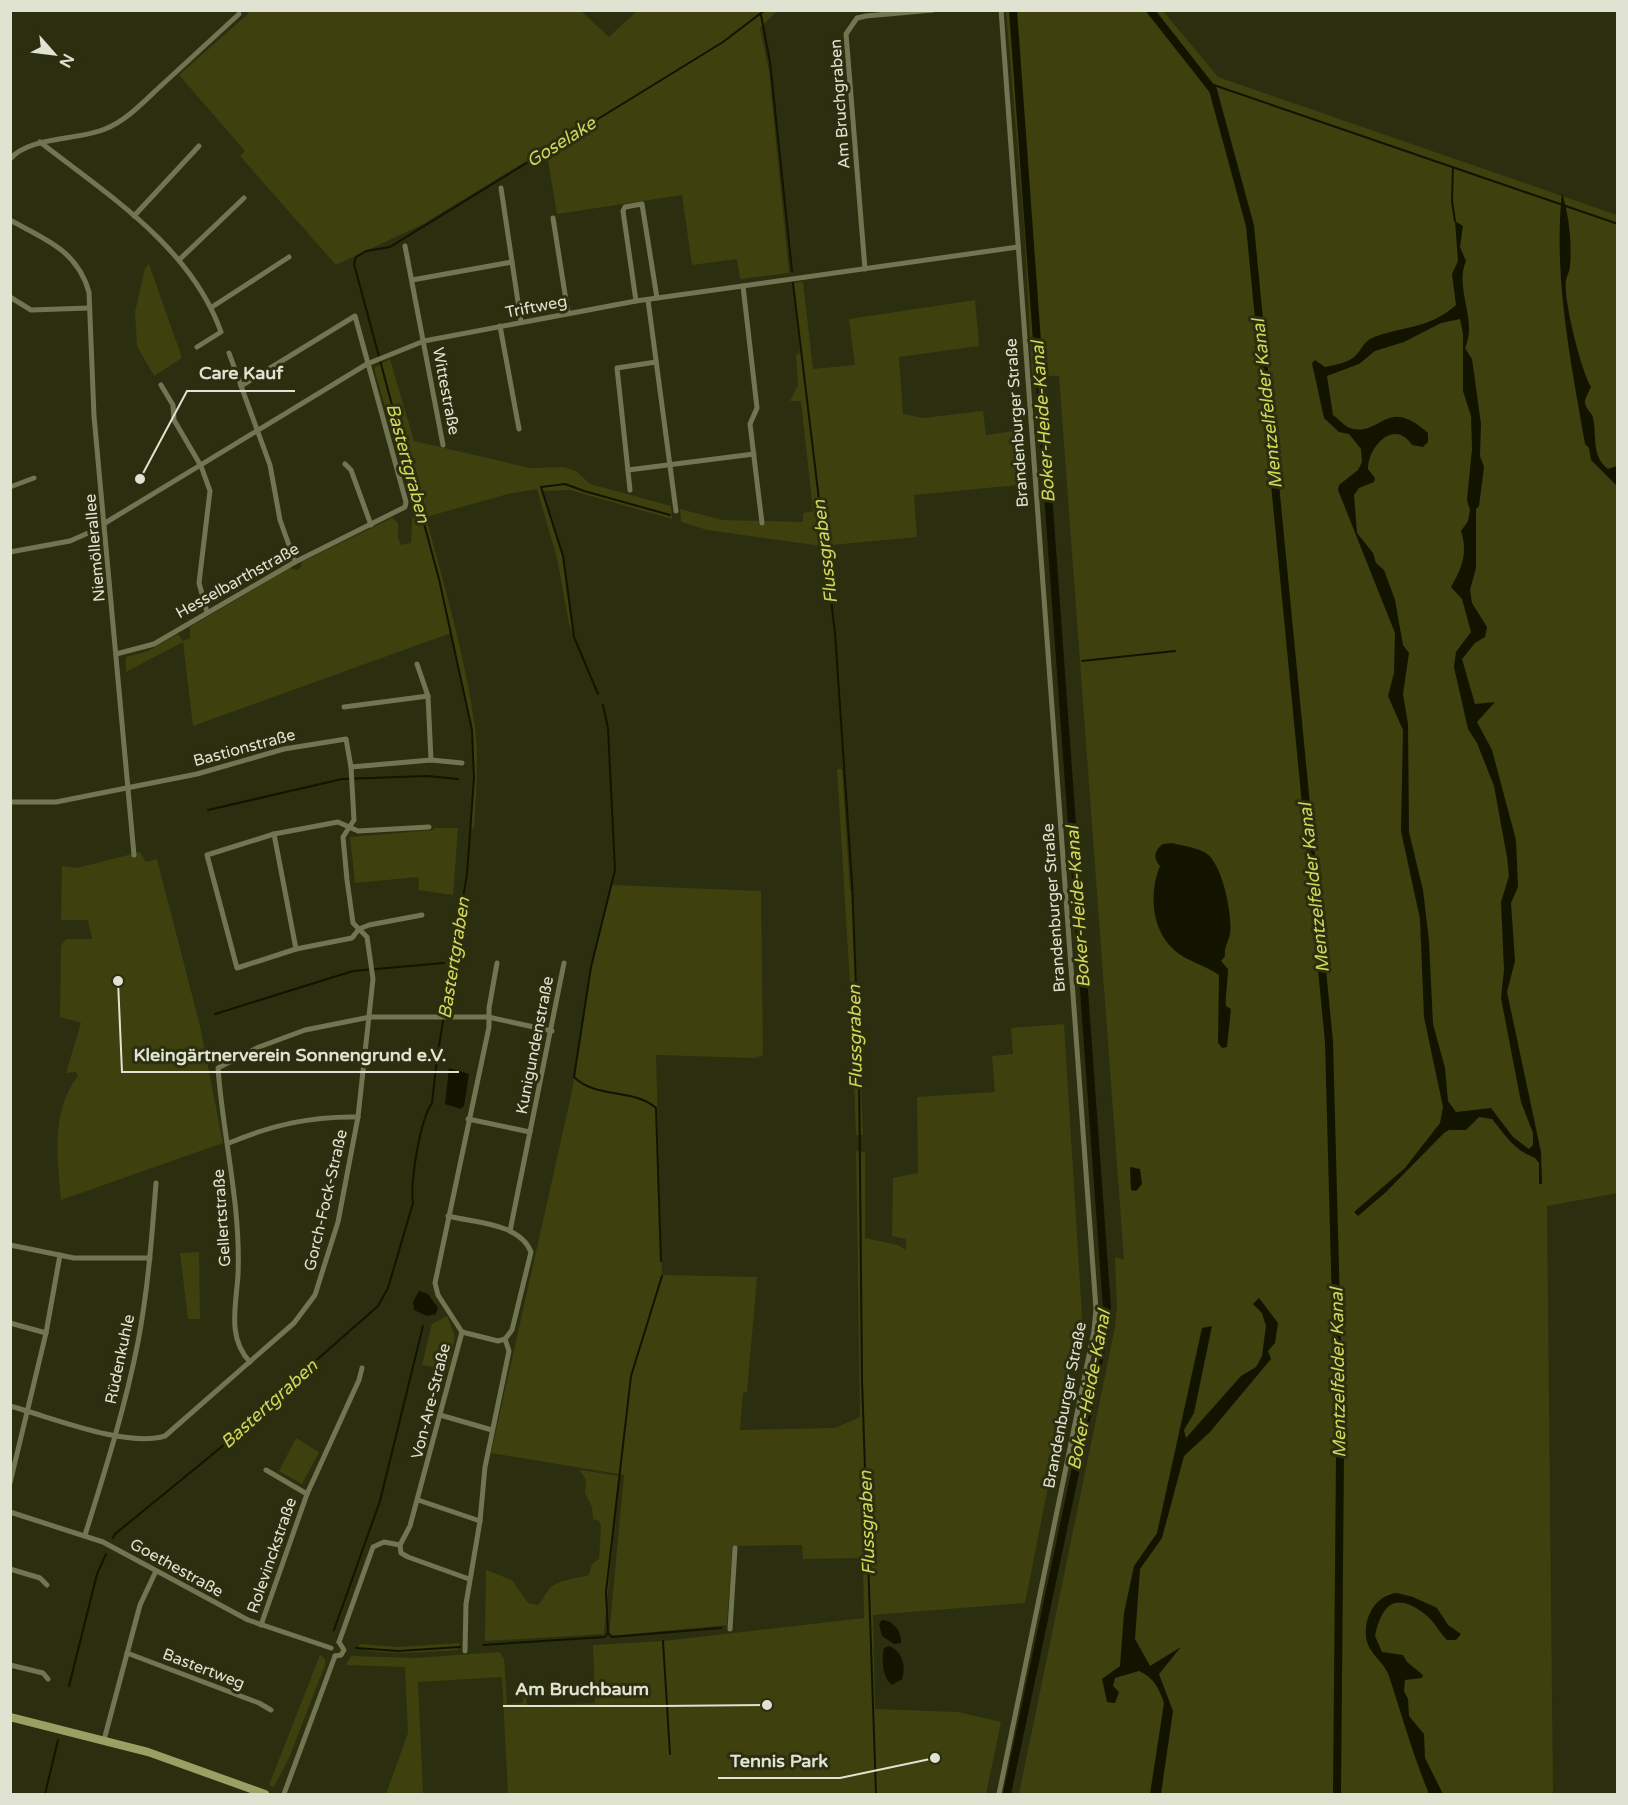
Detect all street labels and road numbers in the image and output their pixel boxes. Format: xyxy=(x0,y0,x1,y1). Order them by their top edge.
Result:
street label: Am Bruchgraben xyxy=(825,38,855,169)
street label: Triftweg xyxy=(504,291,569,323)
street label: Brandenburger Straße xyxy=(1001,338,1033,508)
street label: Wittestraße xyxy=(428,346,464,437)
street label: Niemöllerallee xyxy=(80,493,110,603)
street label: Hesselbarthstraße xyxy=(172,539,303,623)
street label: Bastionstraße xyxy=(191,725,298,771)
street label: Brandenburger Straße xyxy=(1038,823,1070,993)
street label: Kunigundenstraße xyxy=(512,974,558,1116)
street label: Gorch-Fock-Straße xyxy=(300,1128,352,1273)
street label: Gellertstraße xyxy=(209,1168,235,1268)
street label: Rüdenkuhle xyxy=(101,1312,139,1406)
street label: Brandenburger Straße xyxy=(1039,1320,1091,1490)
street label: Von-Are-Straße xyxy=(407,1341,455,1461)
street label: Rolevinckstraße xyxy=(243,1495,301,1616)
street label: Goethestraße xyxy=(126,1534,227,1602)
street label: Bastertweg xyxy=(160,1644,248,1694)

